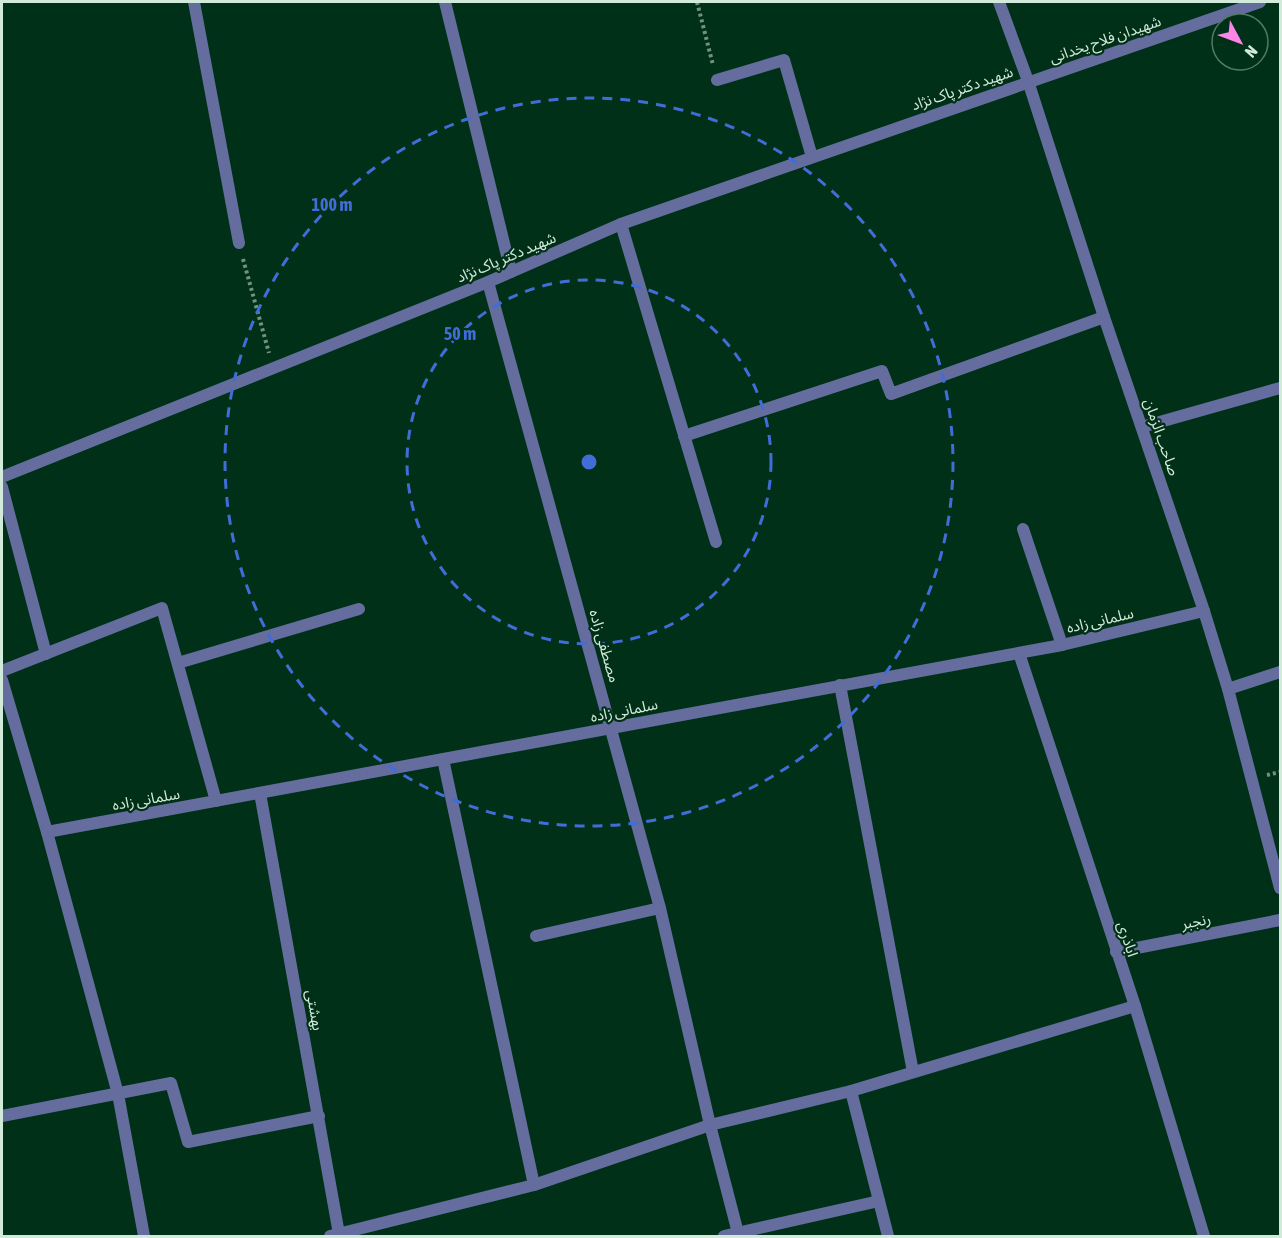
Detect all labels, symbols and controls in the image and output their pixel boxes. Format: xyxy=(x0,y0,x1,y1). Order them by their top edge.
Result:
street label: شهیدان فلاح یخدانی xyxy=(1047,12,1165,70)
north arrow xyxy=(1210,12,1270,72)
text: N xyxy=(1241,42,1261,61)
street label: شهید دکتر پاک نژاد xyxy=(909,63,1016,115)
text: 100 m xyxy=(312,194,352,215)
street label: شهید دکتر پاک نژاد xyxy=(454,228,559,288)
text: 50 m xyxy=(444,323,476,344)
street label: صاحب الزمان xyxy=(1140,396,1183,478)
centre of rings xyxy=(579,452,599,472)
street label: سلمانی زاده xyxy=(1065,604,1136,637)
street label: مصطفی زاده xyxy=(586,608,624,685)
street label: سلمانی زاده xyxy=(589,695,660,726)
street label: سلمانی زاده xyxy=(111,785,182,814)
street label: رنجبر xyxy=(1179,910,1212,933)
street label: اباذری xyxy=(1113,919,1142,959)
street label: بهشتی xyxy=(302,988,327,1032)

